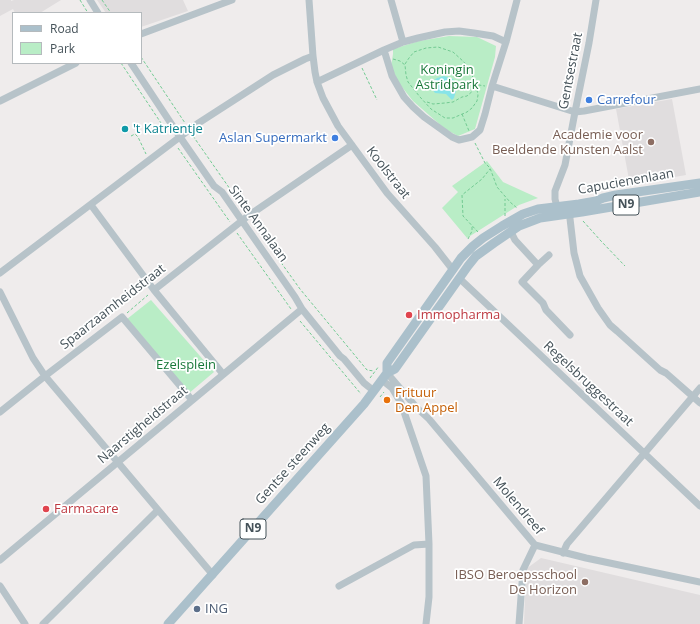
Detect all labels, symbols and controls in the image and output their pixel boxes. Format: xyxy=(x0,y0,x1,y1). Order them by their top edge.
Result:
legend xyxy=(12,12,142,64)
text: Road xyxy=(50,20,79,37)
street label: Gentsestraat xyxy=(556,31,586,111)
text: Park xyxy=(50,40,75,57)
park label: Koningin Astridpark xyxy=(416,62,478,93)
place label: Carrefour xyxy=(597,92,656,108)
marker: Carrefour xyxy=(584,95,594,105)
place label: 't Katrientje xyxy=(133,121,203,137)
marker: 't Katrientje xyxy=(120,124,130,134)
place label: Academie voor Beeldende Kunsten Aalst xyxy=(492,127,643,158)
place label: Aslan Supermarkt xyxy=(219,130,327,146)
marker: Aslan Supermarkt xyxy=(330,133,340,143)
marker: Academie voor Beeldende Kunsten Aalst xyxy=(646,137,656,147)
street label: Koolstraat xyxy=(363,144,413,202)
street label: Capucienenlaan xyxy=(577,166,675,198)
street label: Sinte Annalaan xyxy=(225,183,291,265)
road number: N9 xyxy=(613,195,639,215)
street label: Spaarzaamheidstraat xyxy=(57,261,169,353)
place label: Immopharma xyxy=(417,307,500,323)
marker: Immopharma xyxy=(404,310,414,320)
street label: Regelsbruggestraat xyxy=(540,338,636,430)
park label: Ezelsplein xyxy=(156,357,216,373)
street label: Naarstigheidstraat xyxy=(95,383,191,467)
place label: Frituur Den Appel xyxy=(395,385,458,416)
marker: Frituur Den Appel xyxy=(382,395,392,405)
street label: Gentse steenweg xyxy=(252,420,334,508)
street label: Molendreef xyxy=(489,474,547,538)
place label: Farmacare xyxy=(54,501,119,517)
marker: Farmacare xyxy=(41,504,51,514)
road number: N9 xyxy=(240,519,266,539)
place label: IBSO Beroepsschool De Horizon xyxy=(455,567,577,598)
marker: IBSO Beroepsschool De Horizon xyxy=(580,577,590,587)
place label: ING xyxy=(205,601,228,617)
marker: ING xyxy=(192,604,202,614)

